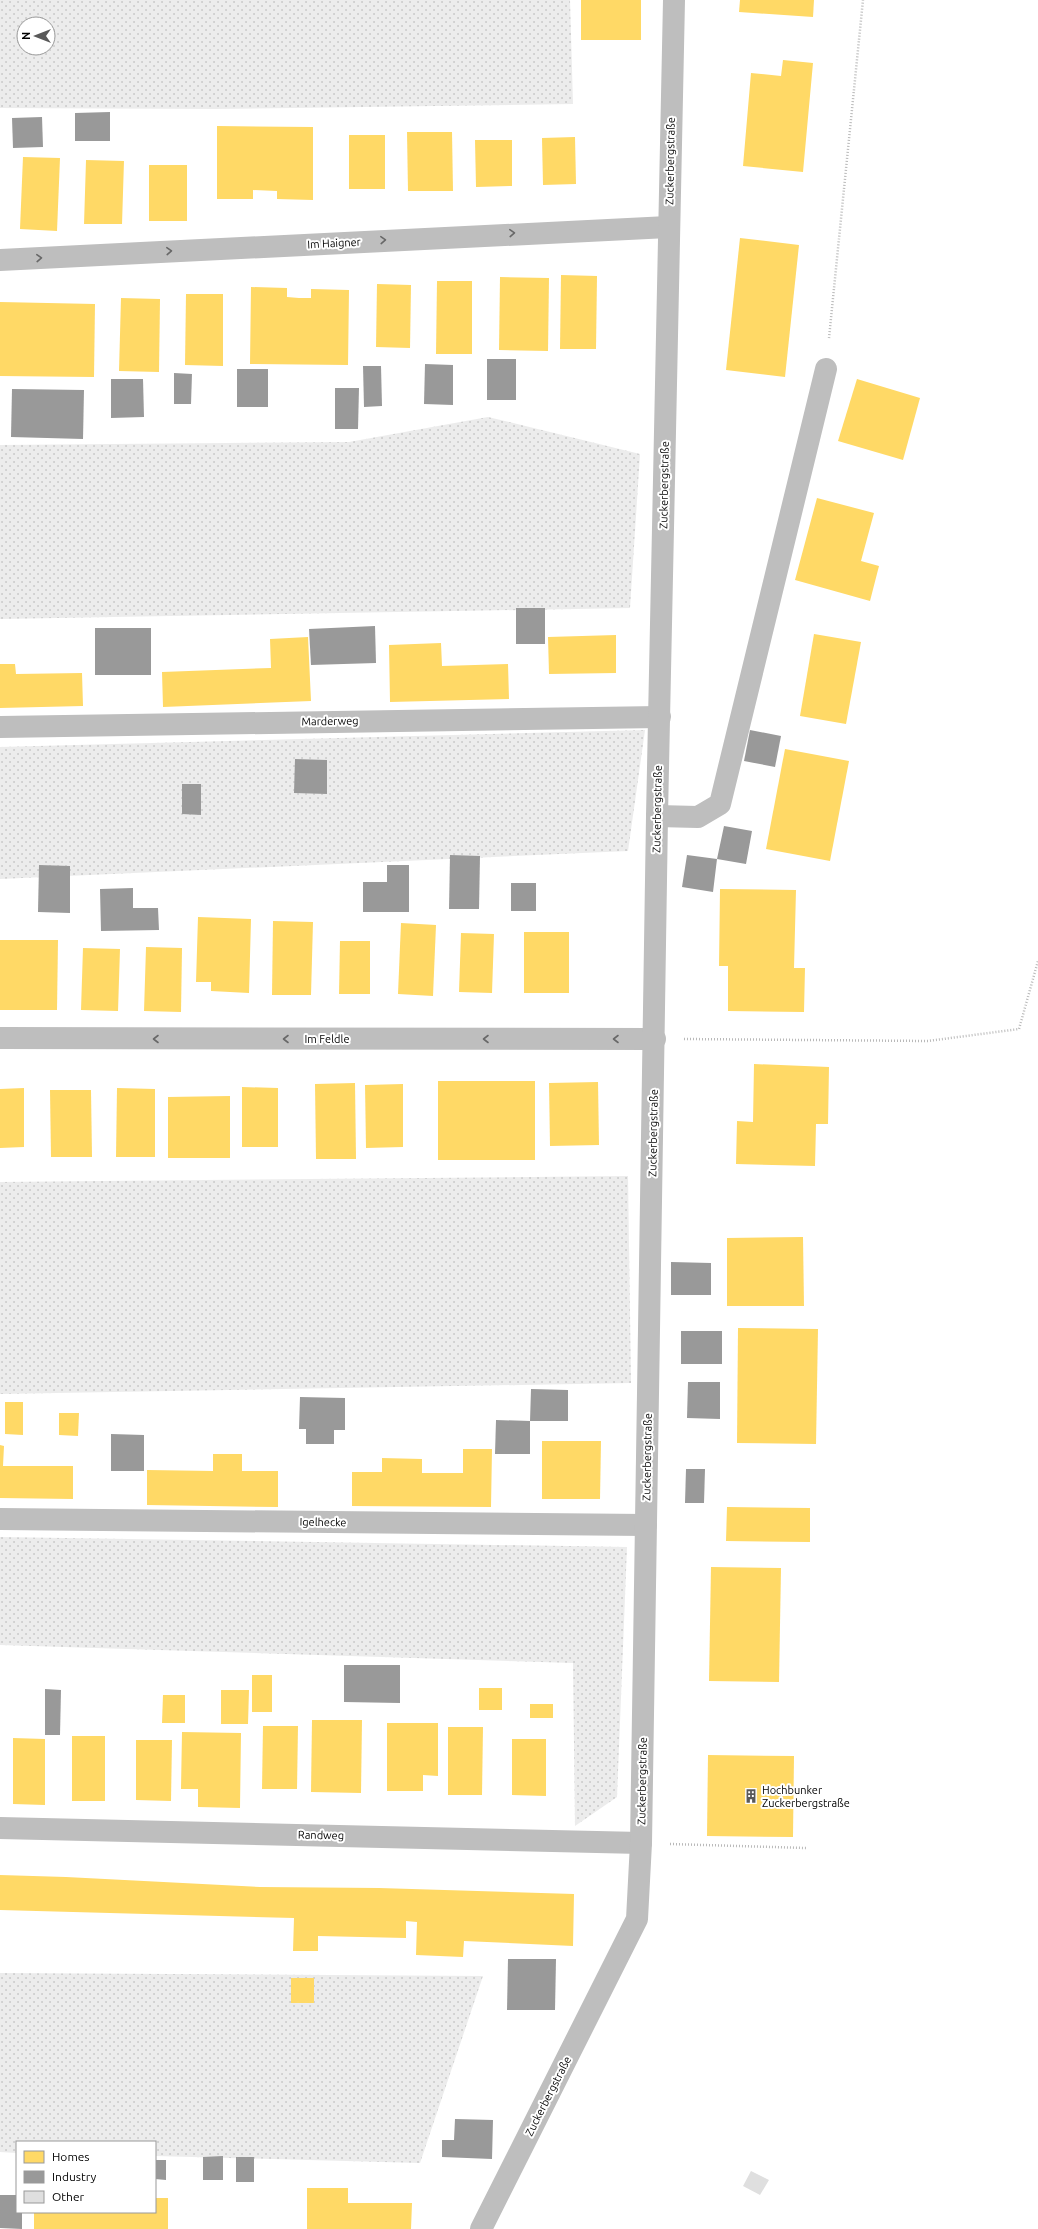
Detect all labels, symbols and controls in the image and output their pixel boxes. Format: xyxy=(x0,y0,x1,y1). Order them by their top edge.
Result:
north arrow xyxy=(16,16,56,56)
text: N xyxy=(20,32,32,40)
street label: Zuckerbergstraße xyxy=(663,117,677,205)
one-way arrow xyxy=(509,229,515,238)
street label: Im Haigner xyxy=(307,236,362,250)
one-way arrow xyxy=(380,236,386,244)
one-way arrow xyxy=(166,247,172,255)
one-way arrow xyxy=(36,253,42,262)
street label: Zuckerbergstraße xyxy=(657,441,671,529)
street label: Marderweg xyxy=(301,715,359,727)
street label: Zuckerbergstraße xyxy=(650,765,664,853)
street label: Im Feldle xyxy=(305,1033,349,1045)
one-way arrow xyxy=(153,1035,159,1043)
one-way arrow xyxy=(283,1035,289,1043)
one-way arrow xyxy=(483,1035,489,1043)
one-way arrow xyxy=(613,1035,619,1043)
street label: Zuckerbergstraße xyxy=(646,1089,660,1177)
street label: Zuckerbergstraße xyxy=(640,1413,654,1501)
street label: Igelhecke xyxy=(299,1516,347,1528)
street label: Zuckerbergstraße xyxy=(635,1737,649,1825)
place label: Hochbunker Zuckerbergstraße xyxy=(762,1784,850,1809)
building icon: Hochbunker Zuckerbergstraße xyxy=(743,1788,759,1804)
street label: Randweg xyxy=(298,1829,344,1841)
street label: Zuckerbergstraße xyxy=(523,2054,573,2138)
legend xyxy=(16,2141,156,2213)
text: Homes xyxy=(52,2150,90,2163)
text: Industry xyxy=(52,2170,97,2183)
text: Other xyxy=(52,2190,85,2203)

